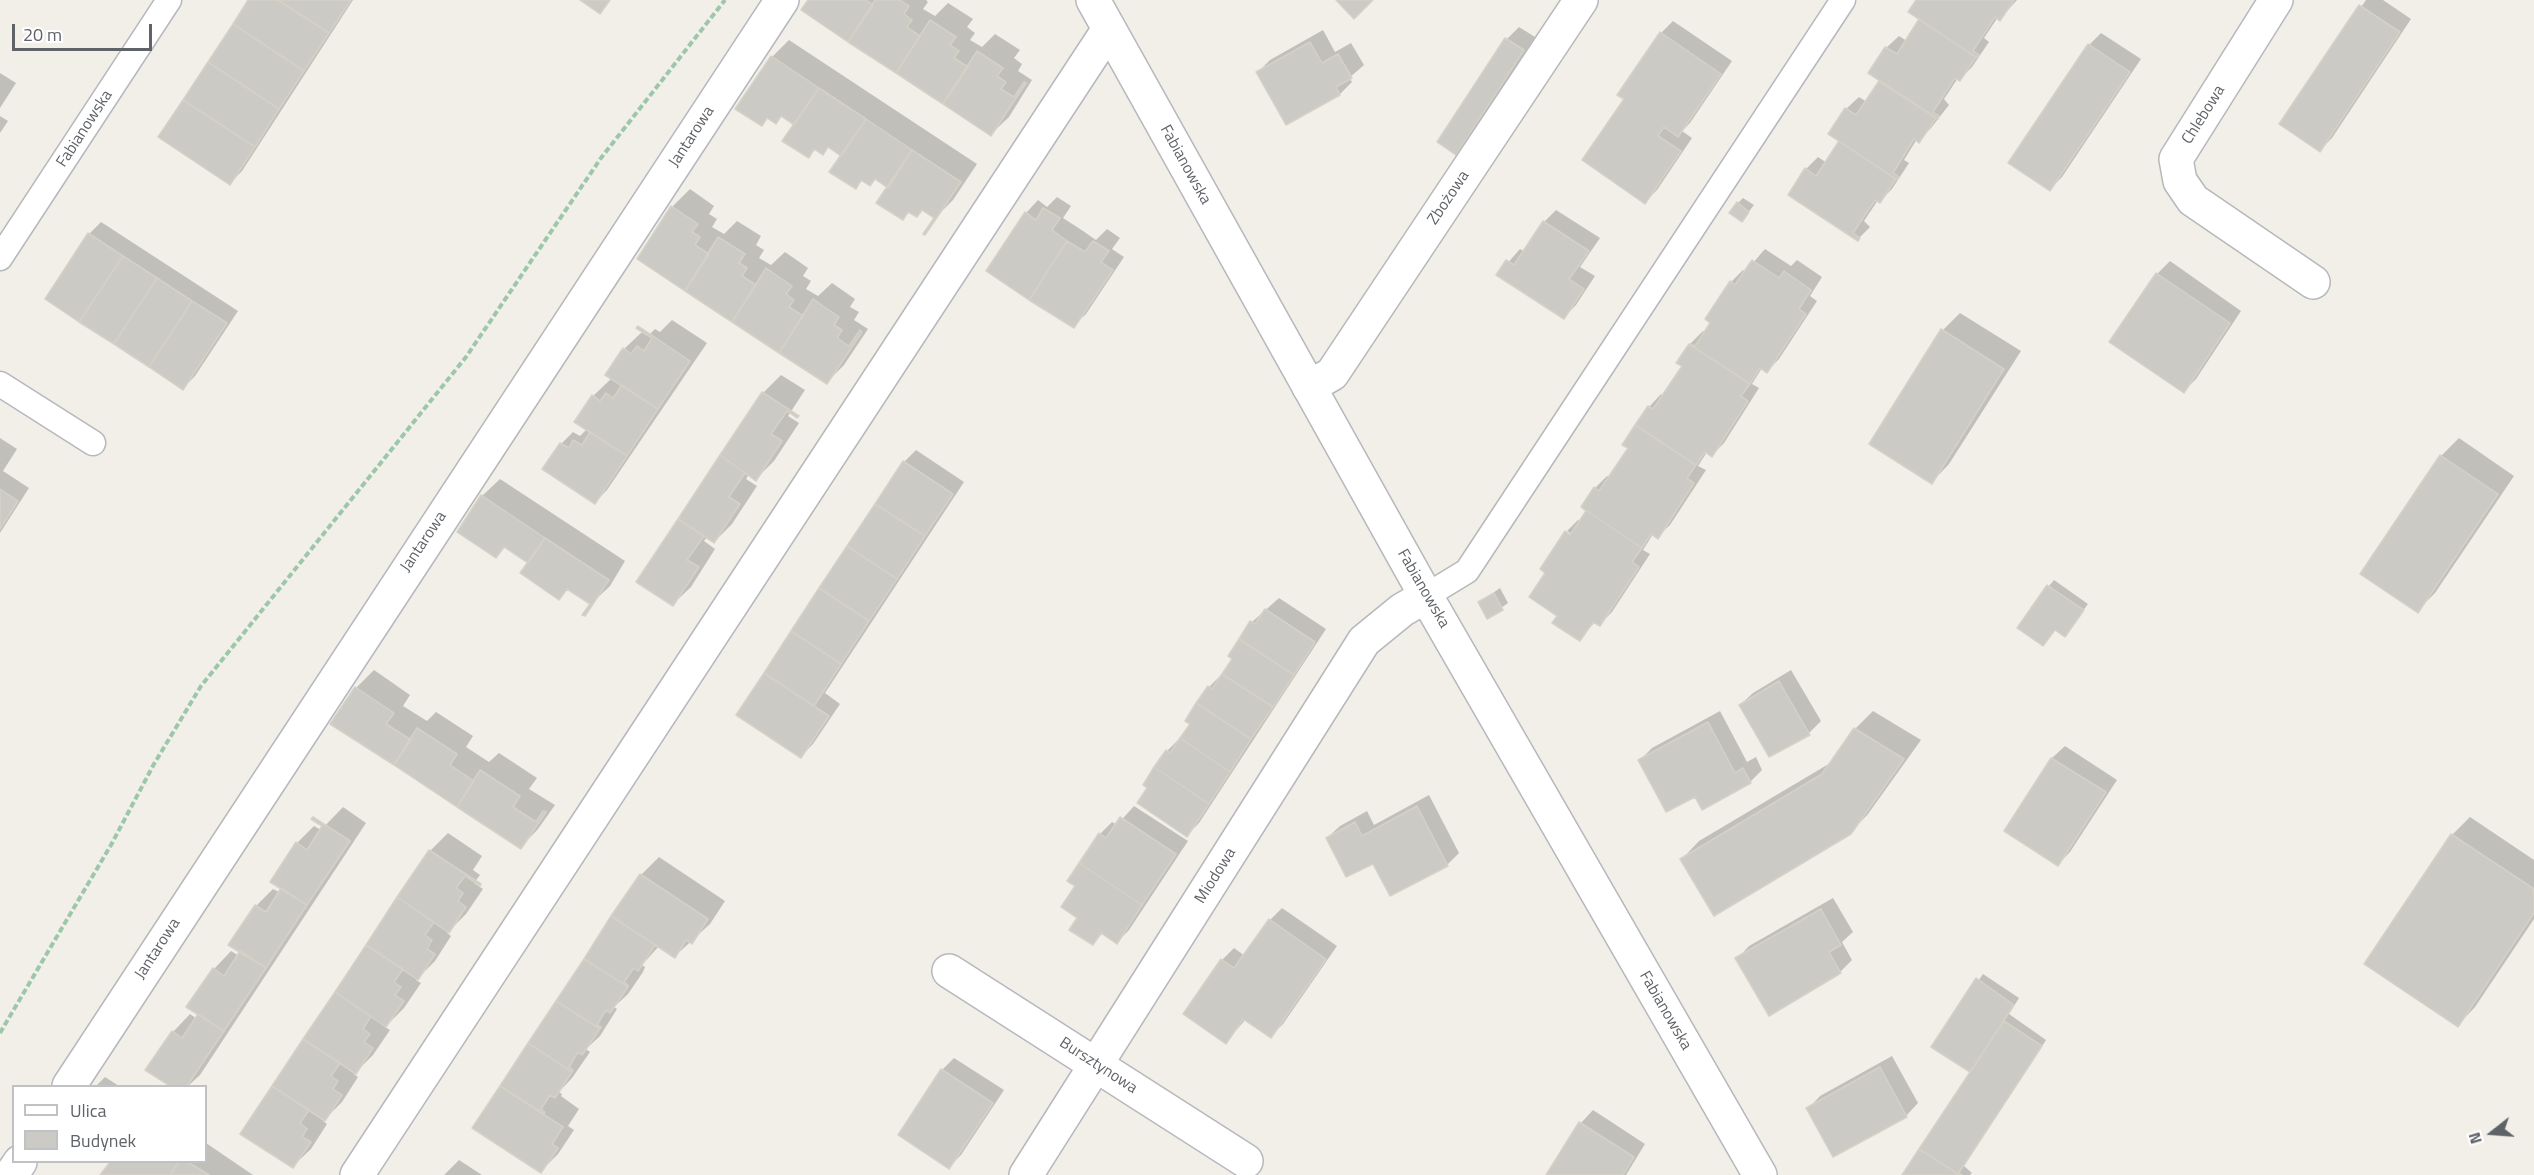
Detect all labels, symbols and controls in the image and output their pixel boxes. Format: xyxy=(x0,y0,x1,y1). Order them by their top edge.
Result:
scale bar xyxy=(15,12,154,50)
text: 20 m xyxy=(23,21,62,48)
street label: Chlebowa xyxy=(2178,82,2230,148)
street label: Fabianowska xyxy=(53,87,117,171)
street label: Jantarowa xyxy=(665,103,719,171)
street label: Fabianowska xyxy=(1155,122,1215,208)
street label: Zbożowa xyxy=(1424,167,1474,229)
street label: Jantarowa xyxy=(397,508,451,576)
street label: Fabianowska xyxy=(1393,546,1453,632)
street label: Miodowa xyxy=(1191,844,1241,908)
street label: Jantarowa xyxy=(131,915,185,983)
street label: Fabianowska xyxy=(1635,968,1695,1054)
street label: Bursztynowa xyxy=(1055,1034,1141,1098)
legend xyxy=(12,1085,207,1163)
text: Ulica xyxy=(70,1097,107,1124)
north arrow xyxy=(2462,1103,2522,1163)
text: Budynek xyxy=(70,1127,136,1154)
text: N xyxy=(2462,1129,2488,1147)

